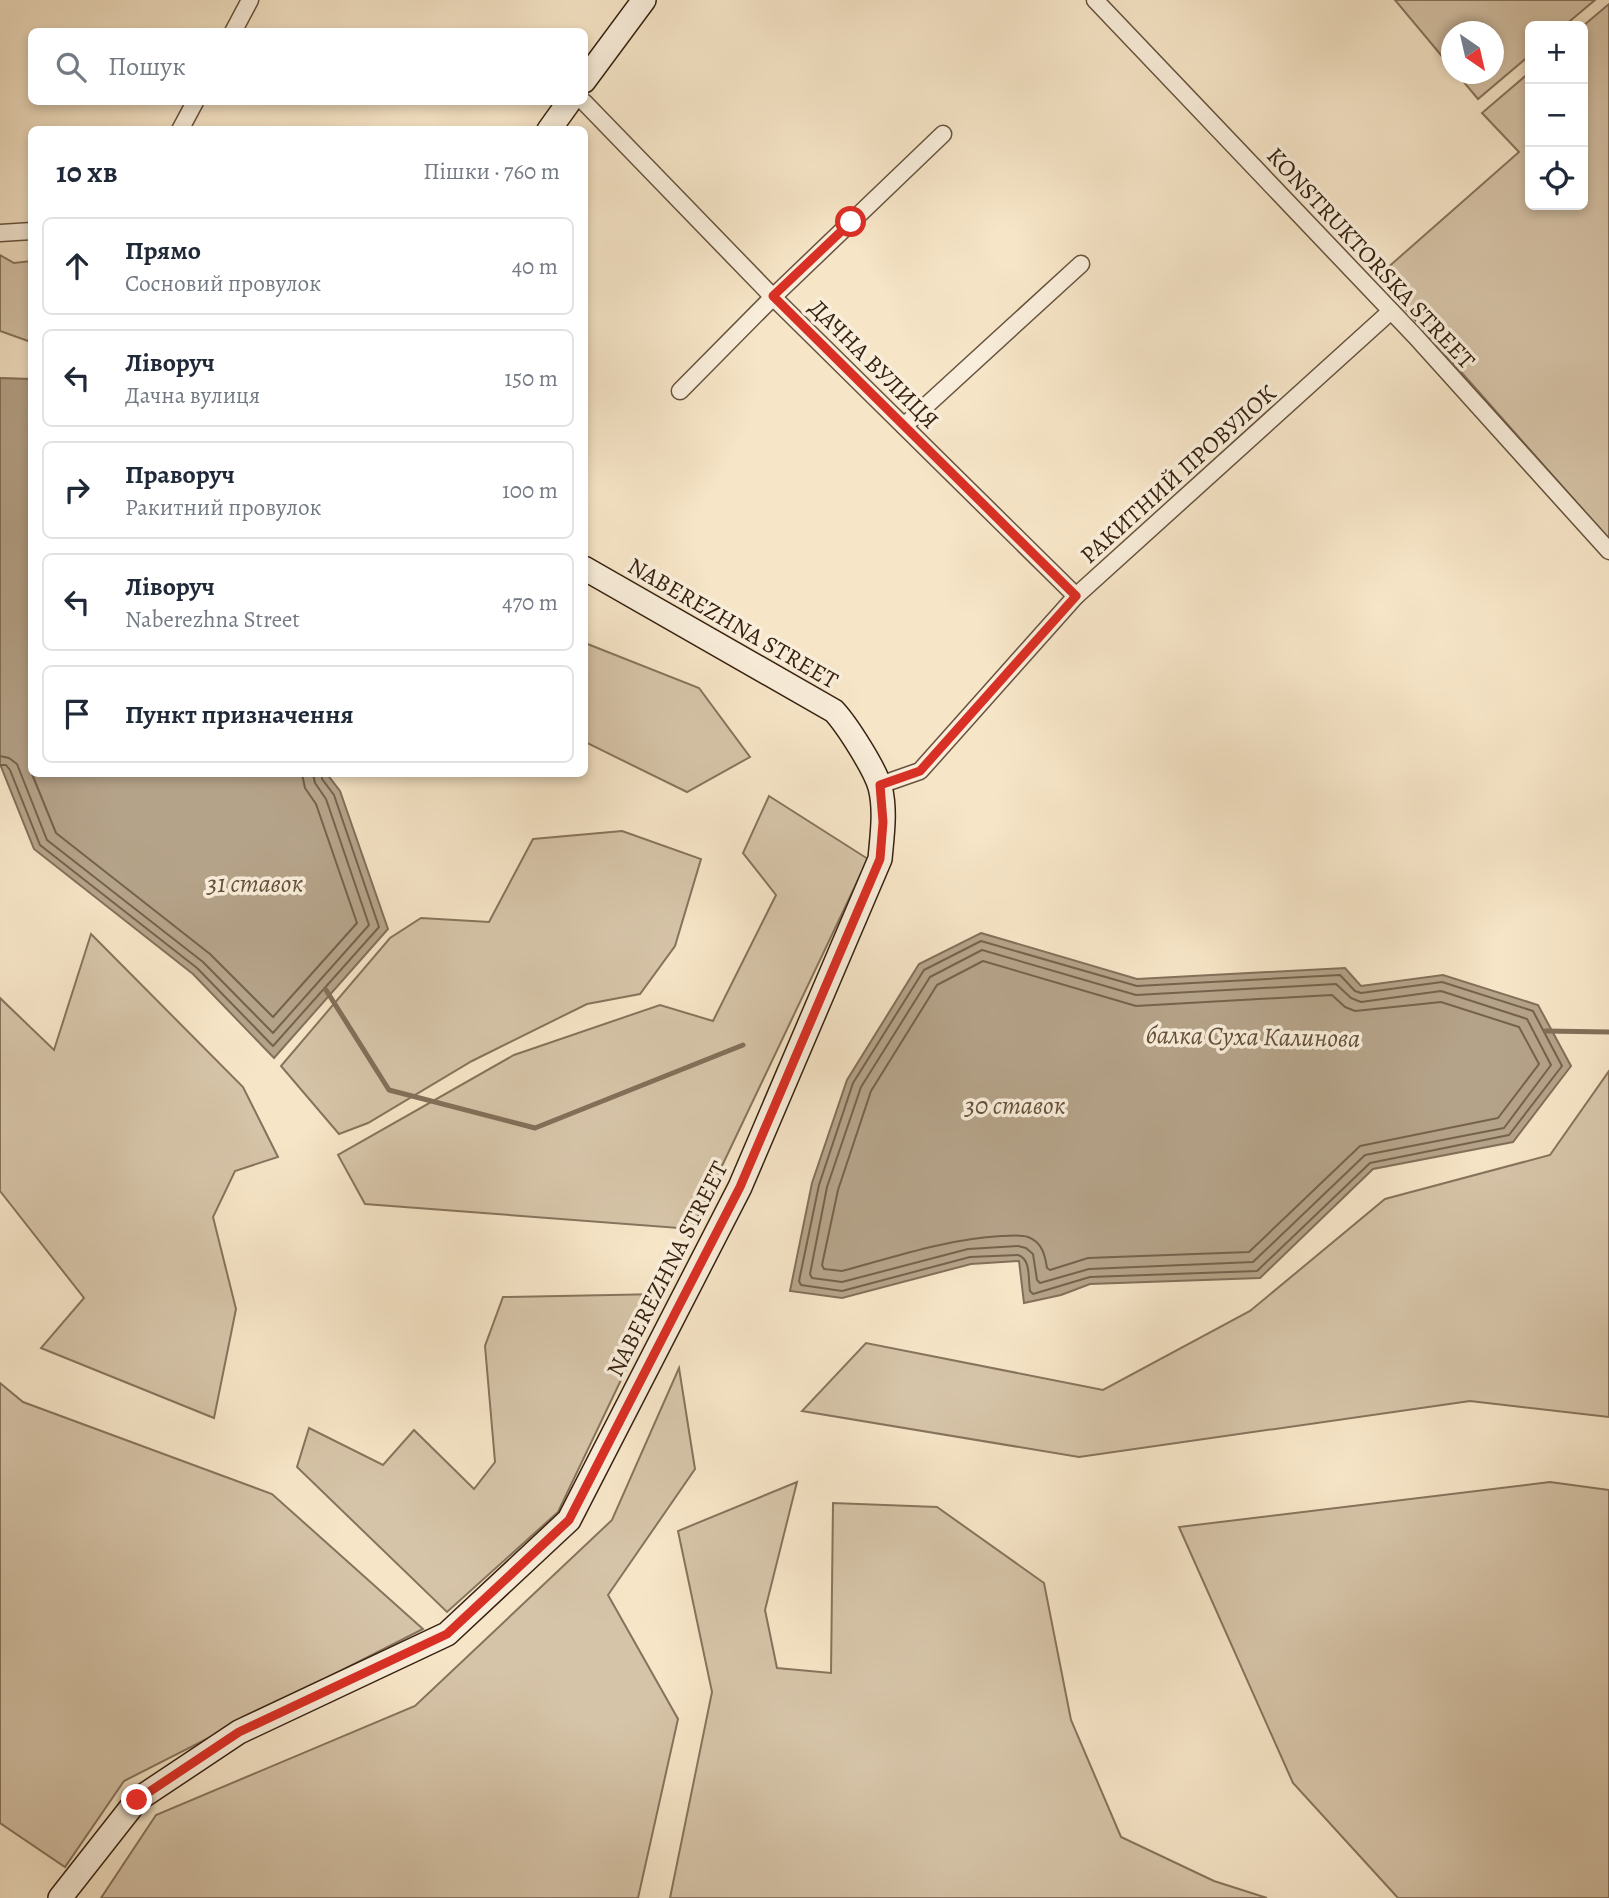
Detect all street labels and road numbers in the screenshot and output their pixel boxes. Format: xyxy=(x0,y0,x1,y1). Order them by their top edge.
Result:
street label: KONSTRUKTORSKA STREET xyxy=(1260,140,1482,376)
street label: ДАЧНА ВУЛИЦЯ xyxy=(802,292,946,436)
street label: РАКИТНИЙ ПРОВУЛОК xyxy=(1073,377,1283,571)
street label: NABEREZHNA STREET xyxy=(622,550,844,696)
street label: NABEREZHNA STREET xyxy=(599,1156,735,1382)

